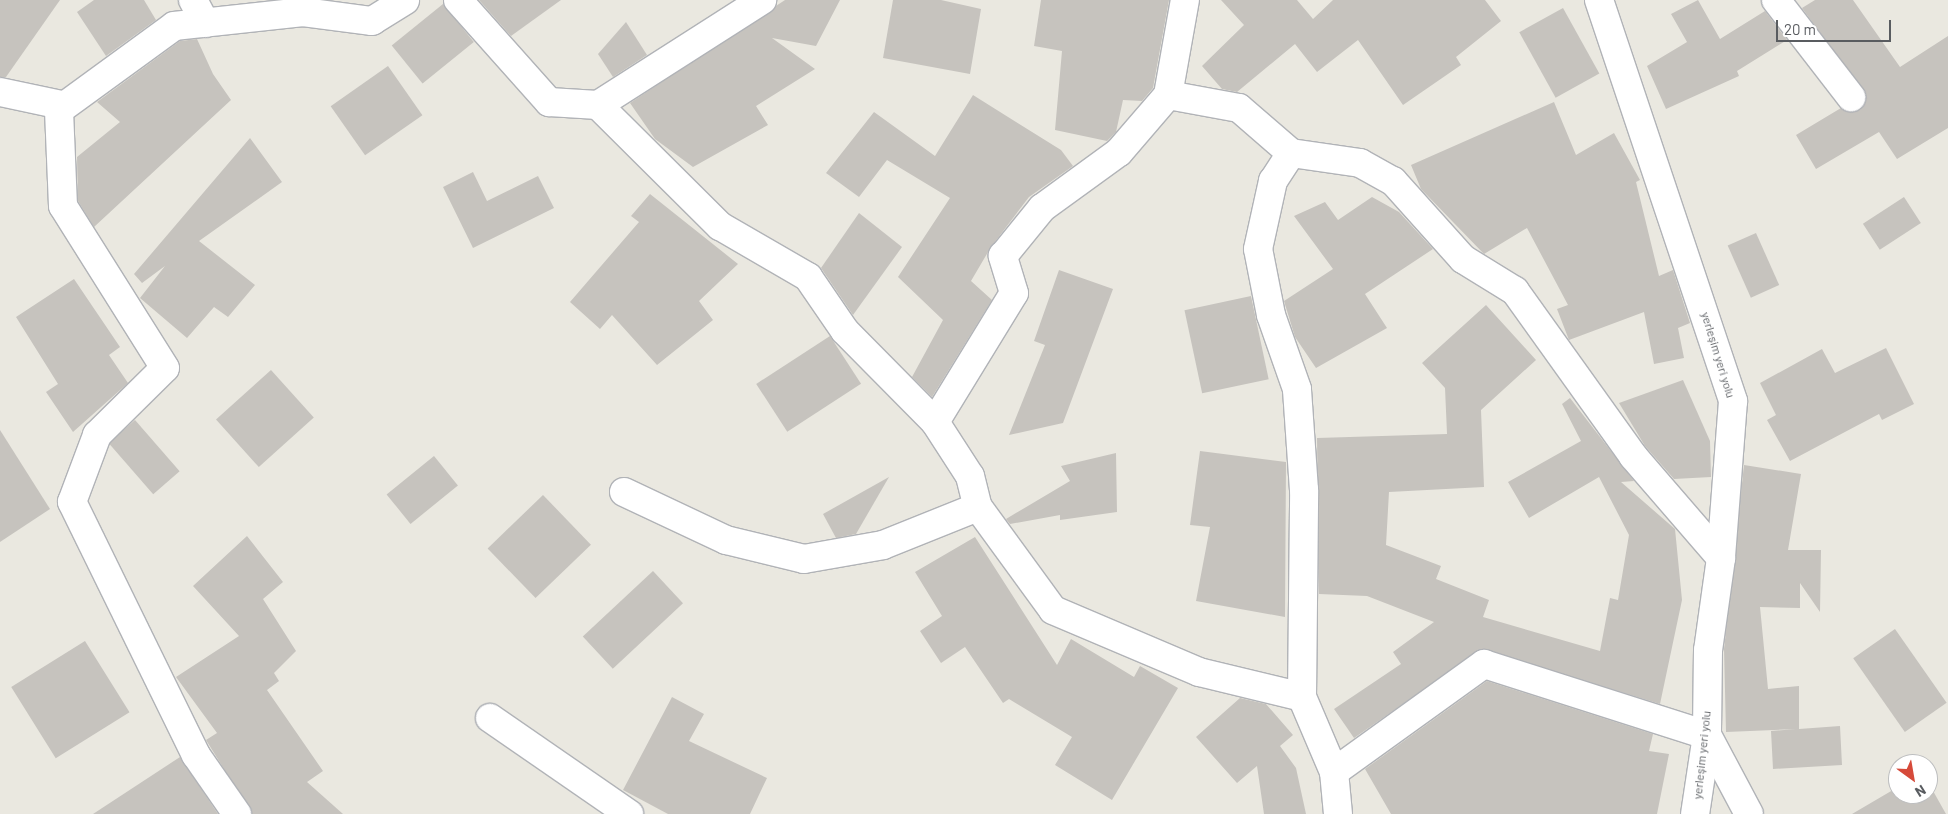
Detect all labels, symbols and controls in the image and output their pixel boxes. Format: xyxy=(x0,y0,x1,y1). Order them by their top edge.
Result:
scale bar xyxy=(1778,10,1893,42)
text: 20 m xyxy=(1784,20,1816,38)
street label: yerleşim yeri yolu xyxy=(1698,310,1738,400)
street label: yerleşim yeri yolu xyxy=(1690,710,1714,800)
north arrow xyxy=(1888,754,1938,804)
text: N xyxy=(1912,782,1929,801)

